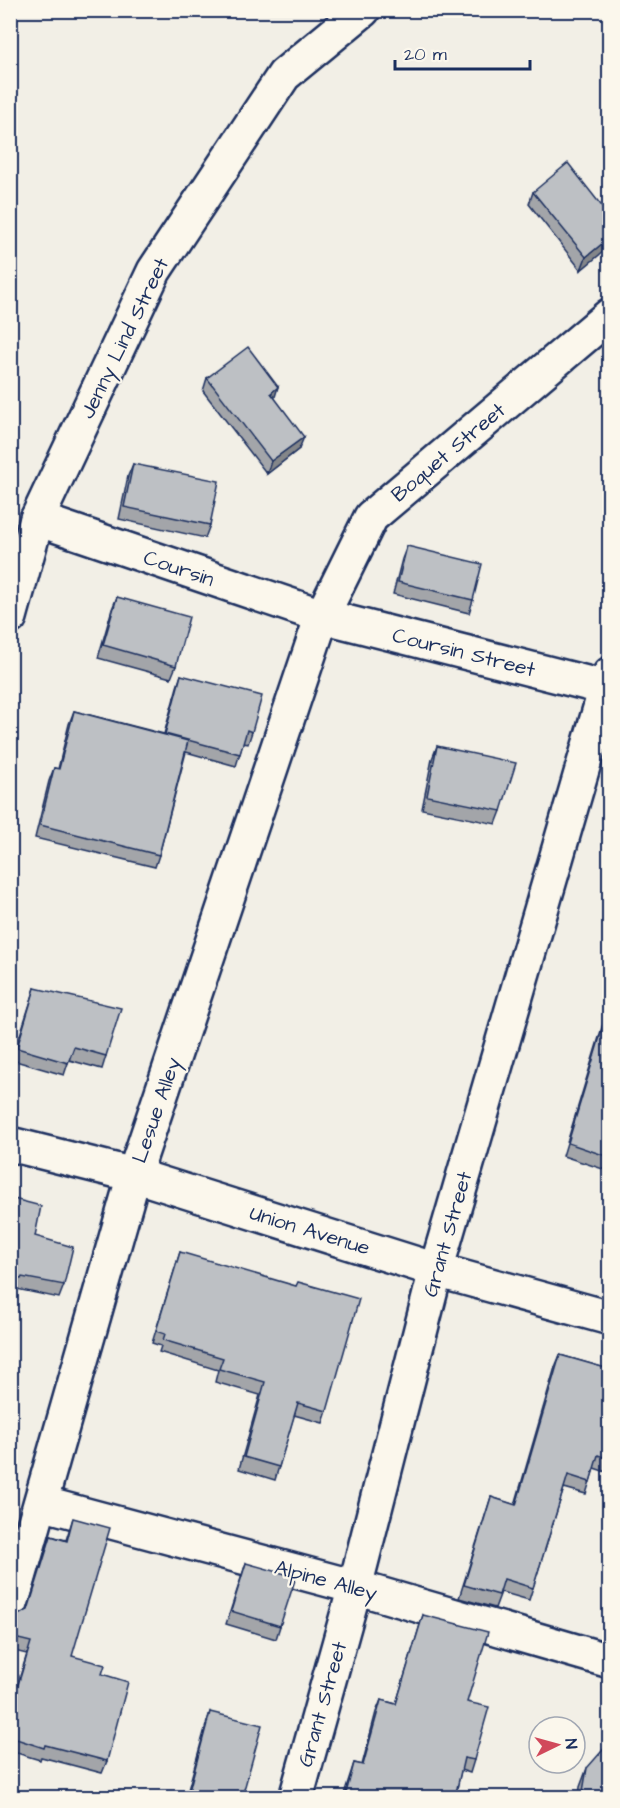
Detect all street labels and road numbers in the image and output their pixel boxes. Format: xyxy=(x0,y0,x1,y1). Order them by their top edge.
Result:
street label: Jenny Lind Street xyxy=(73,252,178,424)
street label: Boquet Street xyxy=(385,396,512,509)
street label: Coursin xyxy=(140,543,218,594)
street label: Coursin Street xyxy=(389,621,539,684)
street label: Lesue Alley xyxy=(125,1053,190,1167)
street label: Grant Street xyxy=(416,1168,479,1300)
street label: Union Avenue xyxy=(246,1198,374,1263)
street label: Alpine Alley xyxy=(271,1553,381,1610)
street label: Grant Street xyxy=(291,1638,354,1770)

